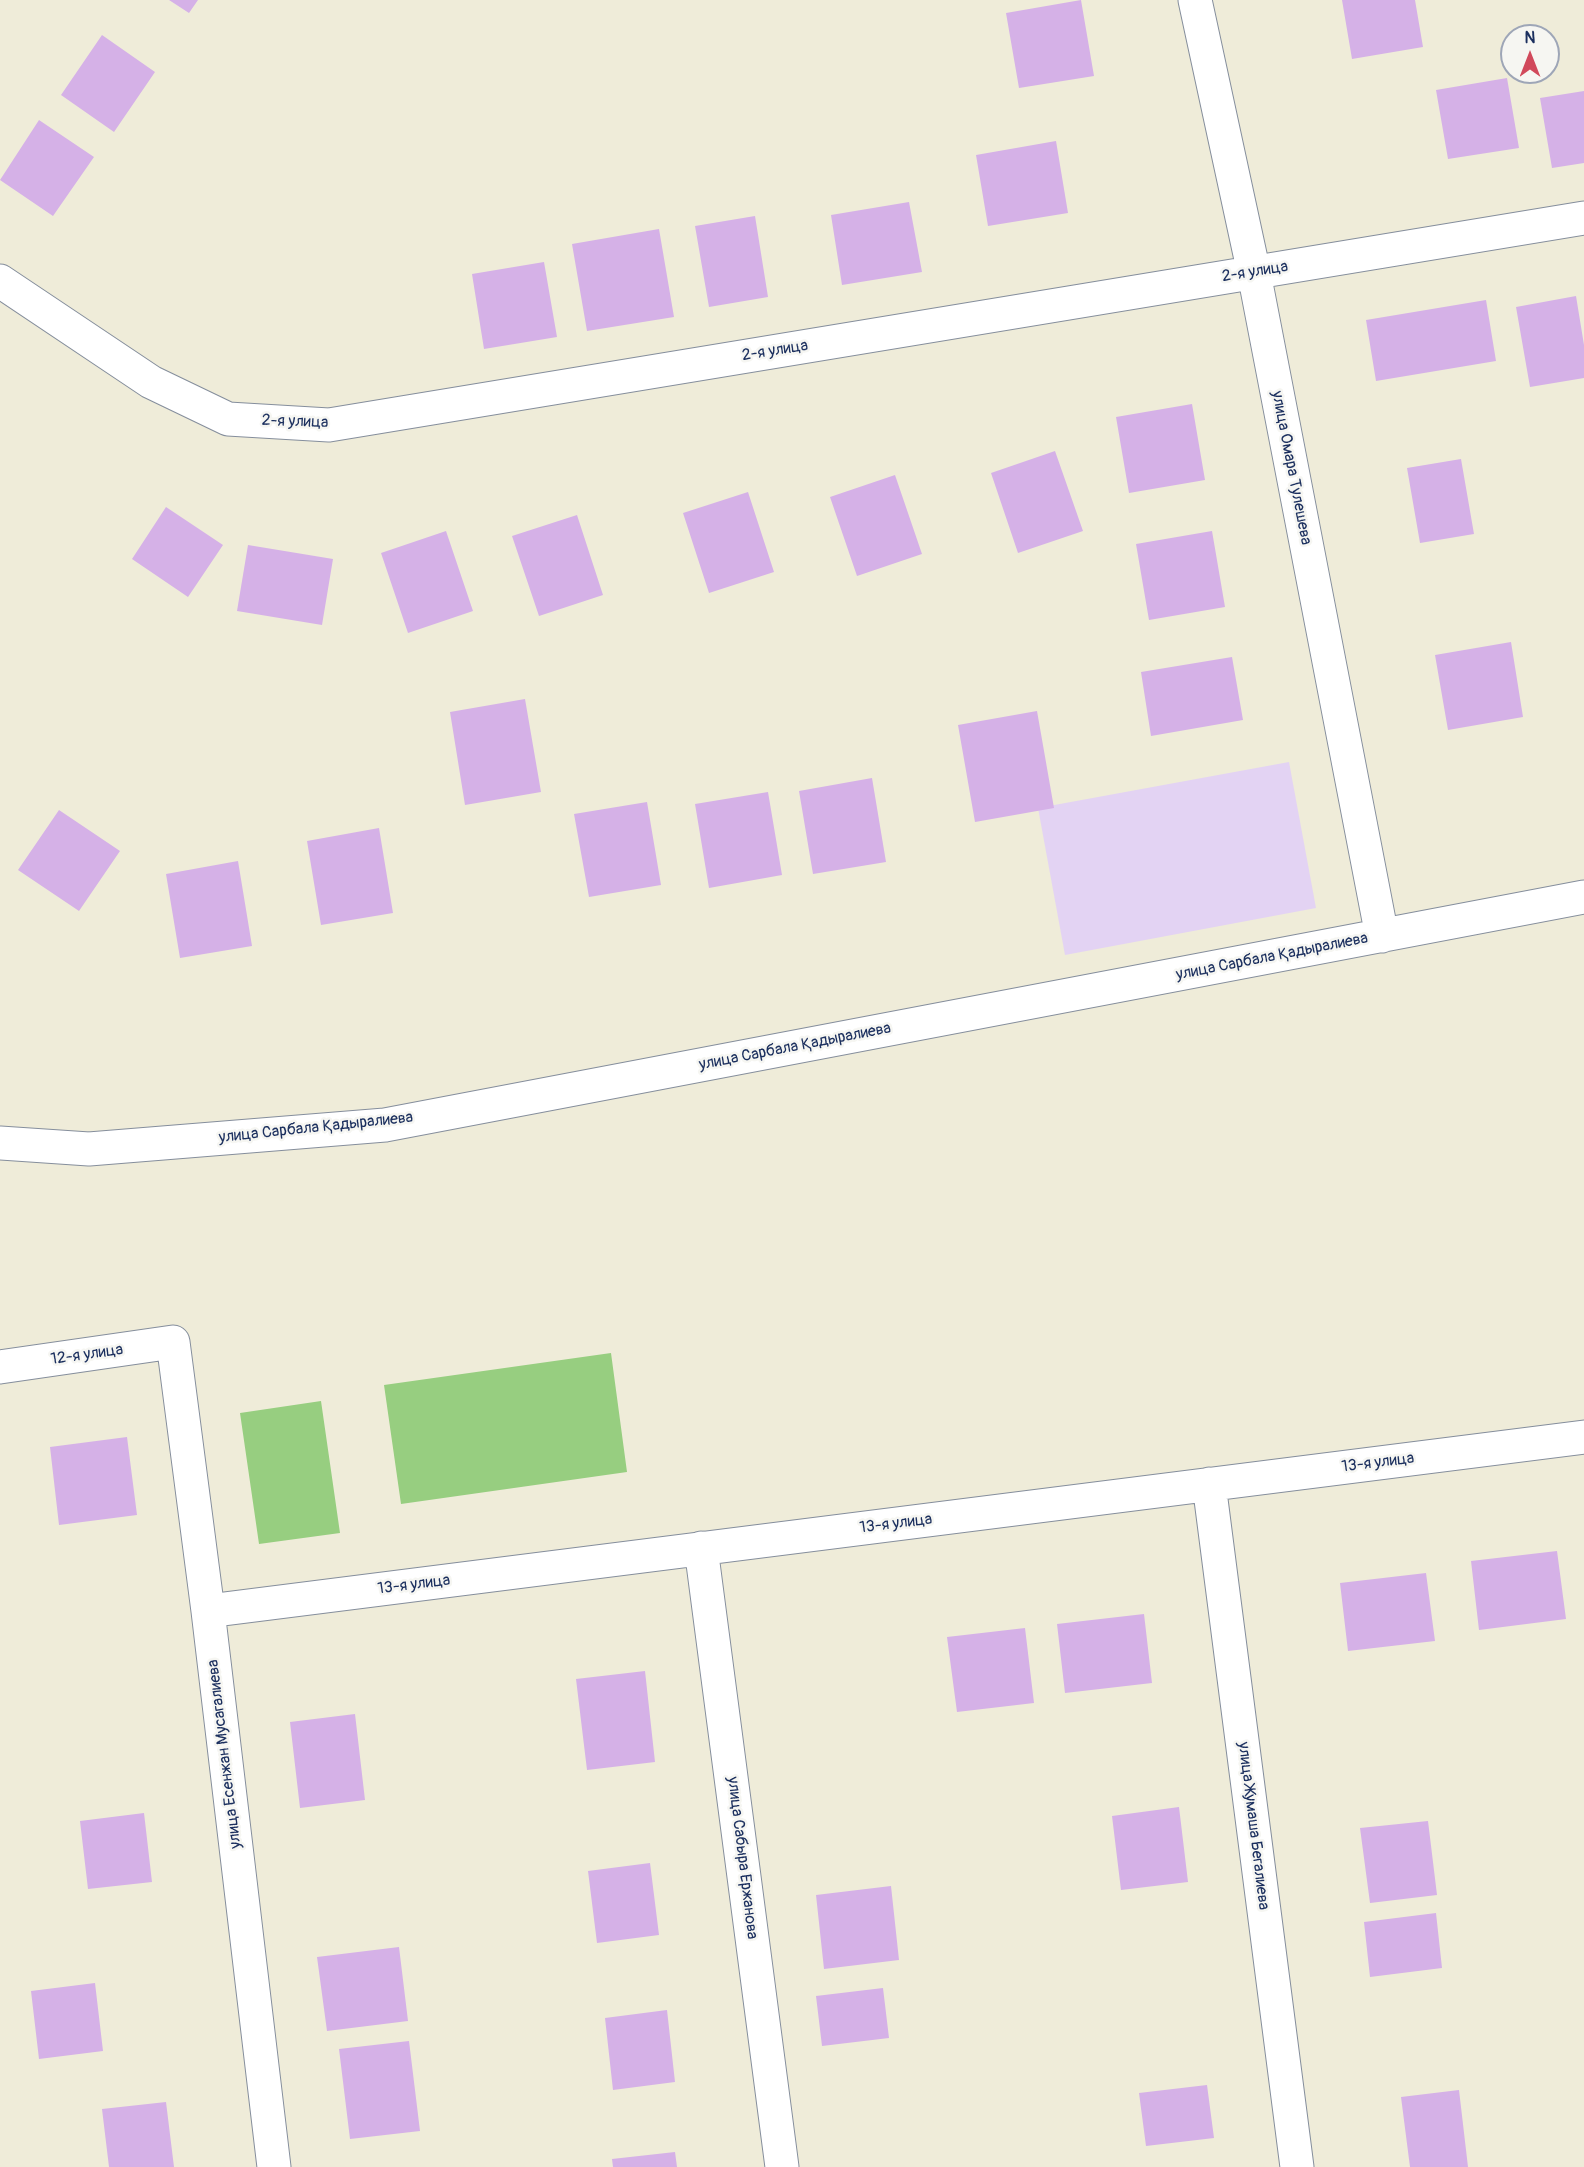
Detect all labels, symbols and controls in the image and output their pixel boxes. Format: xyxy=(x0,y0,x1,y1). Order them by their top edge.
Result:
north arrow xyxy=(1500,24,1560,84)
text: N xyxy=(1525,28,1535,48)
street label: 2-я улица xyxy=(1221,257,1289,287)
street label: 2-я улица xyxy=(741,336,809,366)
street label: улица Омара Тулешева xyxy=(1267,389,1315,547)
street label: 2-я улица xyxy=(261,411,329,433)
street label: улица Сарбала Қадыралиева xyxy=(1174,929,1370,985)
street label: улица Сарбала Қадыралиева xyxy=(697,1019,893,1075)
street label: улица Сарбала Қадыралиева xyxy=(218,1108,414,1148)
street label: 12-я улица xyxy=(50,1340,124,1370)
street label: 13-я улица xyxy=(1341,1449,1415,1477)
street label: 13-я улица xyxy=(859,1510,933,1538)
street label: 13-я улица xyxy=(377,1571,451,1599)
street label: улица Есенжан Мусагалиева xyxy=(204,1658,246,1850)
street label: улица Жумаша Бегалиева xyxy=(1233,1741,1273,1911)
street label: улица Сабыра Ержанова xyxy=(723,1776,761,1940)

